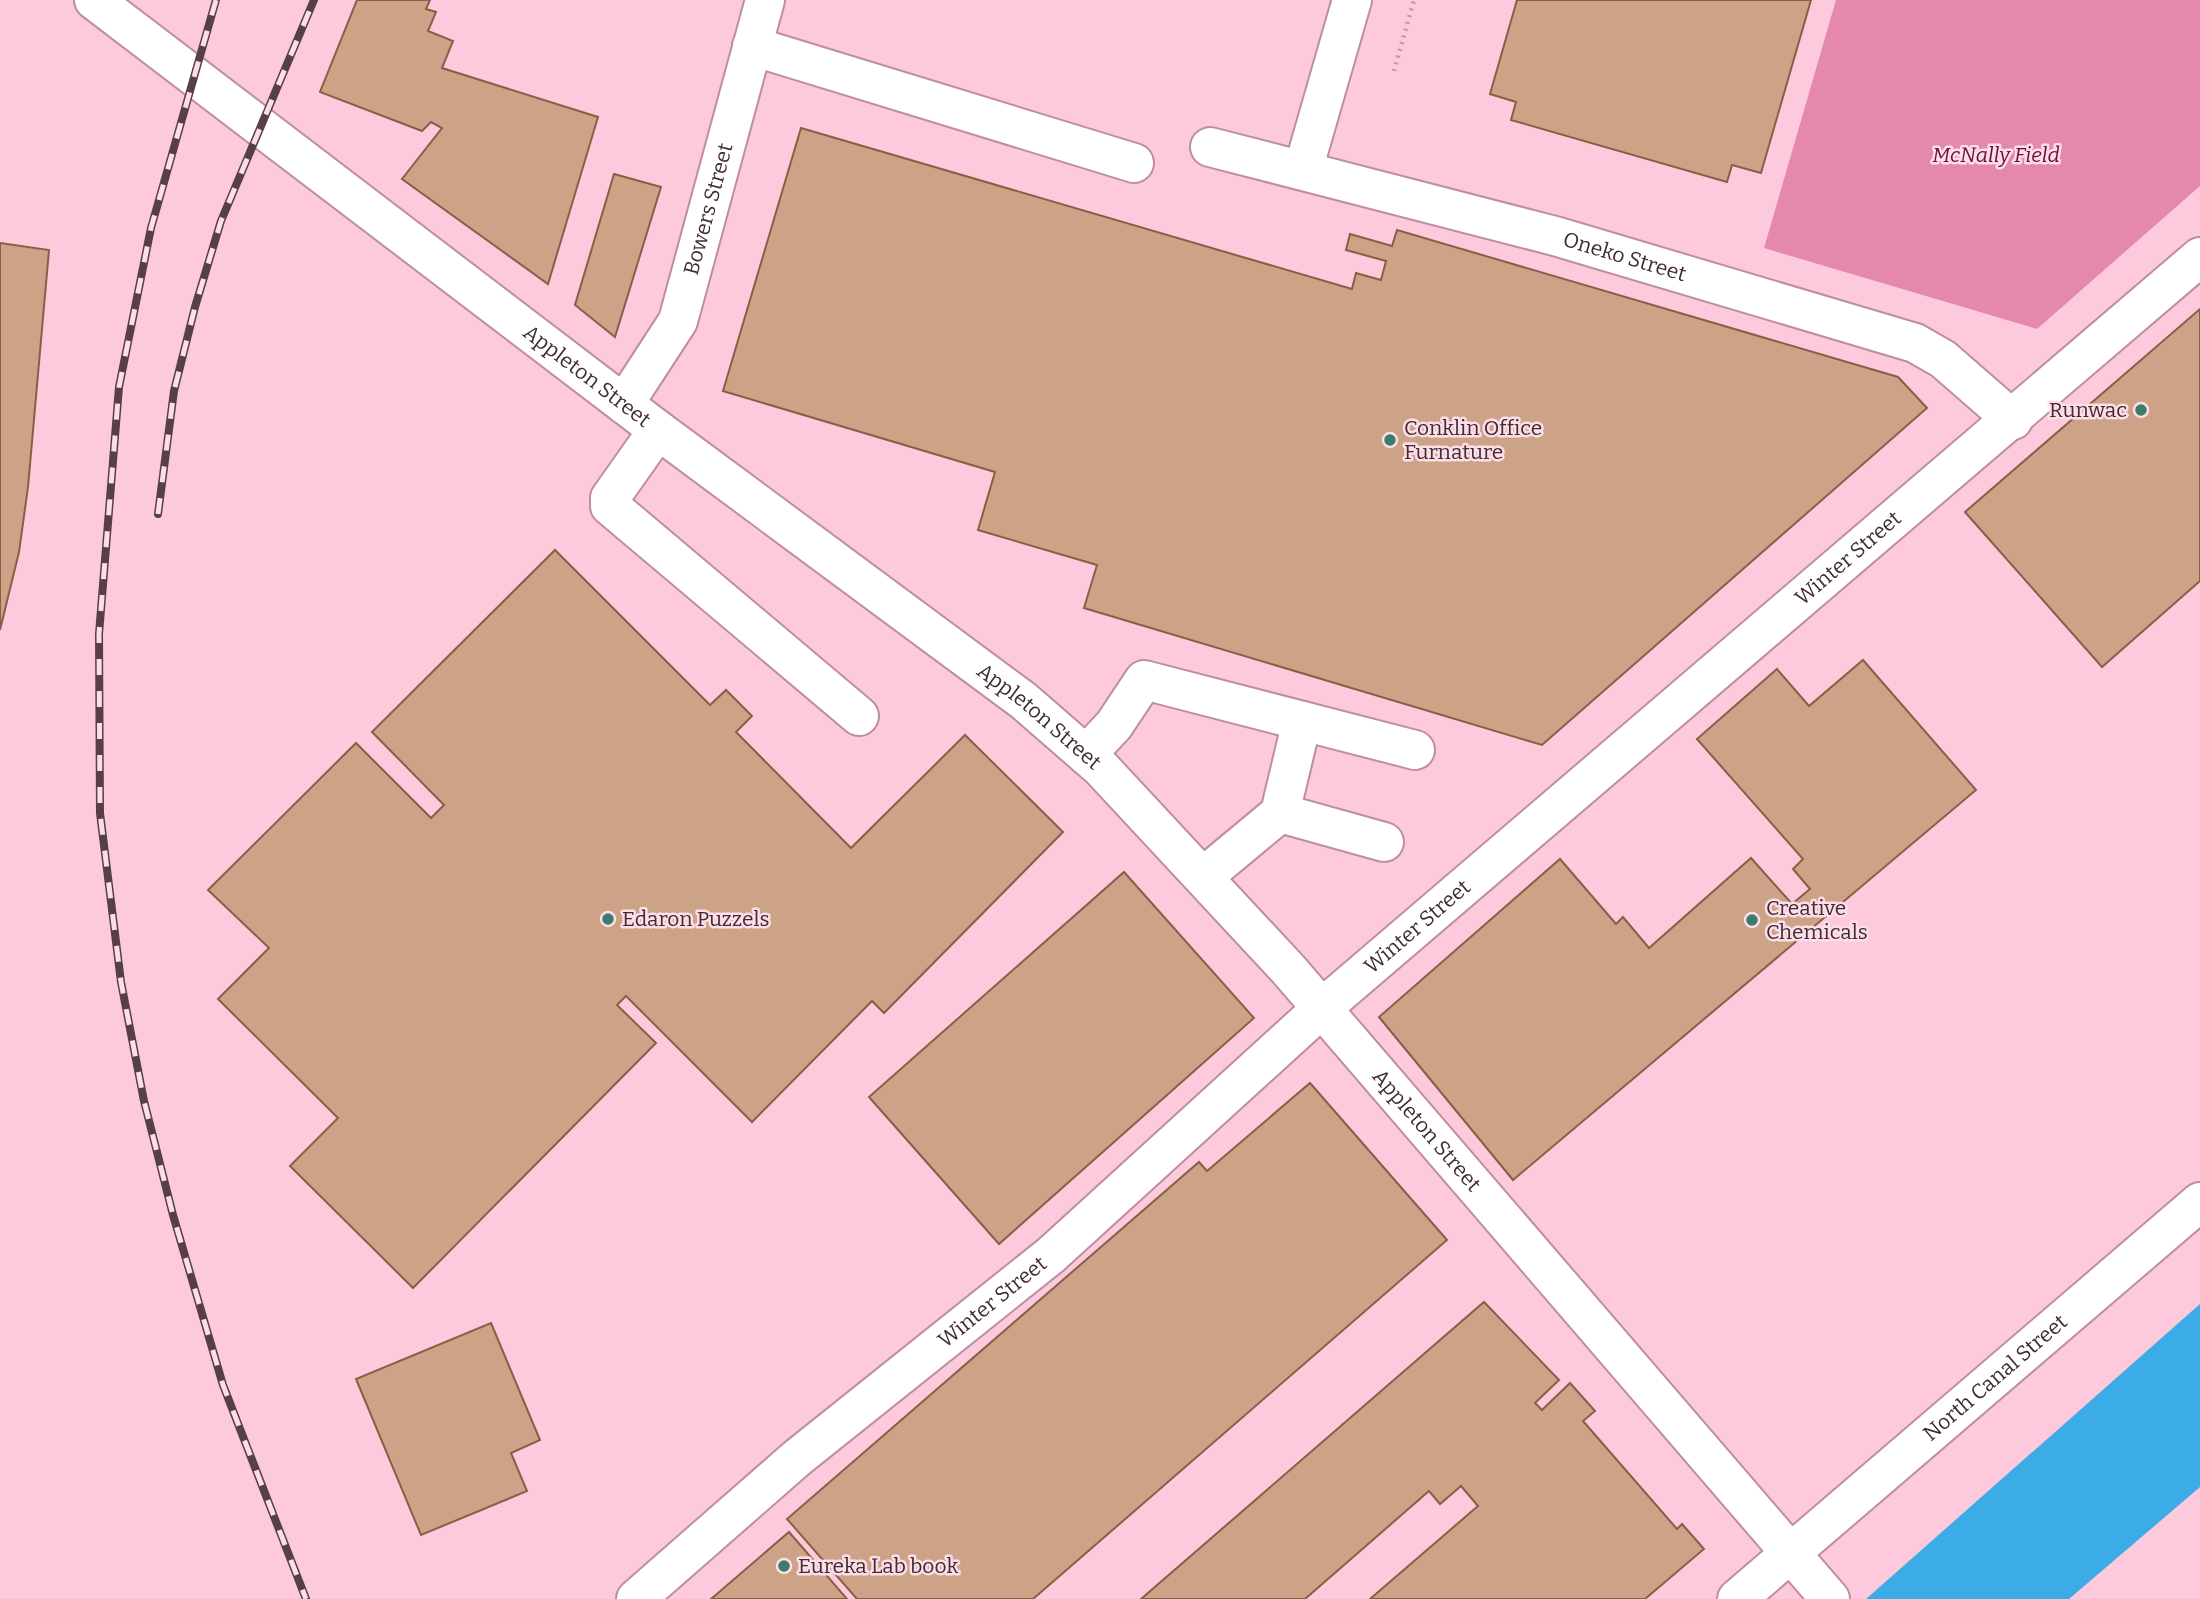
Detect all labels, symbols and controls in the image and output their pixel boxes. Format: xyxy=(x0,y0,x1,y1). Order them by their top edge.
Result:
street label: Bowers Street xyxy=(678,140,739,278)
park label: McNally Field xyxy=(1932,142,2060,168)
street label: Oneko Street xyxy=(1560,226,1690,287)
street label: Appleton Street xyxy=(518,319,656,433)
place label: Runwac xyxy=(2049,397,2127,423)
marker: Runwac xyxy=(2133,402,2149,418)
place label: Conklin Office Furnature xyxy=(1404,415,1542,465)
marker: Conklin Office Furnature xyxy=(1382,432,1398,448)
street label: Winter Street xyxy=(1789,505,1907,611)
street label: Appleton Street xyxy=(972,658,1107,775)
street label: Winter Street xyxy=(1359,874,1476,979)
place label: Creative Chemicals xyxy=(1766,895,1868,945)
place label: Edaron Puzzels xyxy=(622,906,770,932)
marker: Edaron Puzzels xyxy=(600,911,616,927)
marker: Creative Chemicals xyxy=(1744,912,1760,928)
street label: Appleton Street xyxy=(1367,1064,1487,1197)
street label: Winter Street xyxy=(933,1250,1052,1353)
street label: North Canal Street xyxy=(1918,1309,2073,1447)
place label: Eureka Lab book xyxy=(798,1553,959,1579)
marker: Eureka Lab book xyxy=(776,1558,792,1574)

